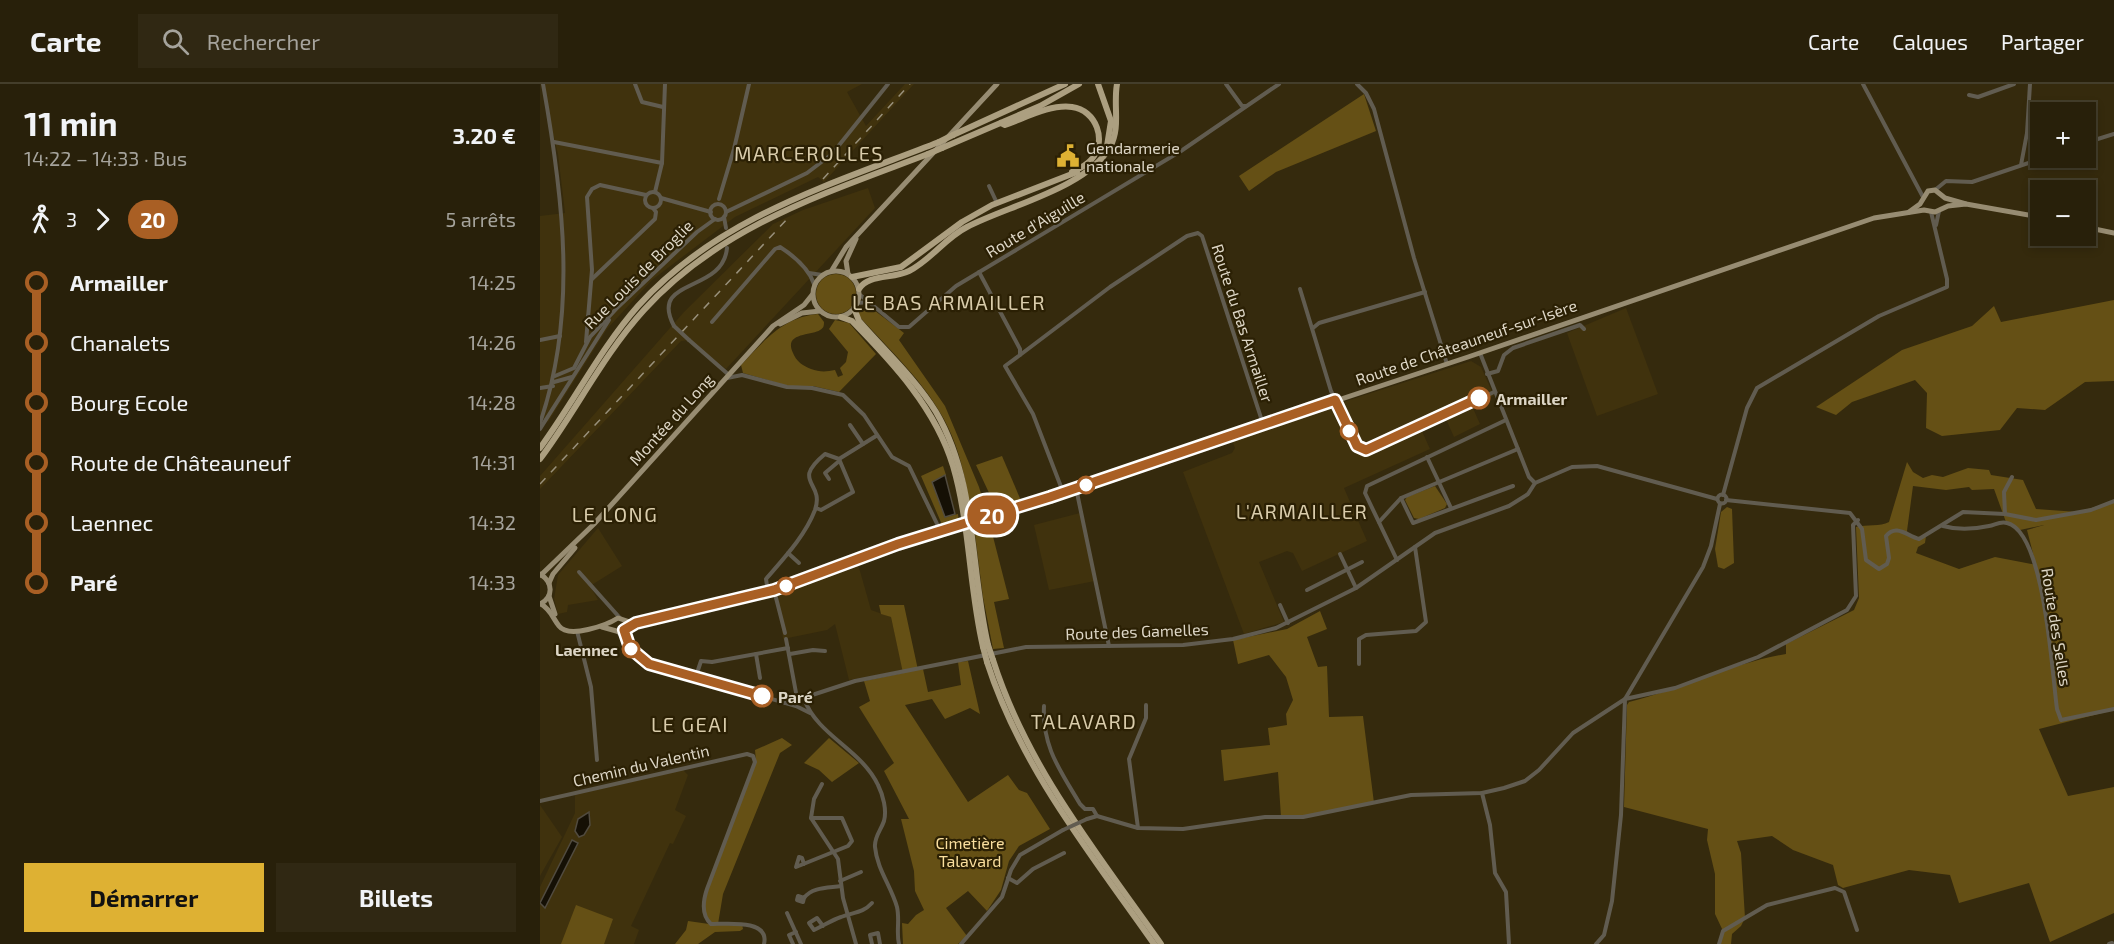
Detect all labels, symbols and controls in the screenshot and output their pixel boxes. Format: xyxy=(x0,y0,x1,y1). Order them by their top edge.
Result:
search box xyxy=(138,14,558,68)
text: Carte xyxy=(30,24,102,58)
icon: search xyxy=(159,25,192,58)
text: Rechercher xyxy=(207,28,320,54)
text: Carte xyxy=(1808,29,1859,54)
text: Calques xyxy=(1892,29,1968,54)
text: Partager xyxy=(2001,29,2084,54)
map controls xyxy=(2030,102,2096,246)
button: + xyxy=(2030,102,2096,168)
text: 11 min xyxy=(24,103,118,143)
text: 3.20 € xyxy=(453,122,516,148)
place label: Gendarmerie nationale xyxy=(1086,138,1180,175)
district label: MARCEROLLES xyxy=(734,141,884,165)
public building icon: Gendarmerie nationale xyxy=(1055,143,1081,169)
text: 14:22 – 14:33 · Bus xyxy=(24,146,187,170)
button: − xyxy=(2030,180,2096,246)
street label: Route d'Aiguille xyxy=(982,187,1088,261)
icon: walk xyxy=(24,203,57,236)
icon: forward xyxy=(86,203,119,236)
text: 3 xyxy=(66,207,77,231)
text: 20 xyxy=(140,207,166,232)
text: 5 arrêts xyxy=(446,207,516,231)
street label: Rue Louis de Broglie xyxy=(580,216,696,332)
street label: Route du Bas Armailler xyxy=(1208,241,1278,405)
text: Armailler xyxy=(70,269,168,295)
text: 14:25 xyxy=(469,270,516,294)
district label: LE BAS ARMAILLER xyxy=(852,290,1046,314)
street label: Route de Châteauneuf-sur-Isère xyxy=(1353,295,1579,389)
text: Chanalets xyxy=(70,329,170,355)
text: 14:26 xyxy=(468,330,516,354)
street label: Montée du Long xyxy=(625,369,717,469)
marker: Armailler xyxy=(1468,387,1490,409)
text: Bourg Ecole xyxy=(70,389,188,415)
place label: Armailler xyxy=(1496,389,1567,408)
text: 14:28 xyxy=(468,390,516,414)
unlabelled marker xyxy=(1340,422,1358,440)
text: Route de Châteauneuf xyxy=(70,449,291,475)
text: 14:31 xyxy=(472,450,516,474)
unlabelled marker xyxy=(1077,476,1095,494)
line badge: 20 xyxy=(965,496,1019,534)
district label: L'ARMAILLER xyxy=(1236,499,1368,523)
district label: LE LONG xyxy=(572,502,658,526)
text: 20 xyxy=(979,503,1005,528)
text: Laennec xyxy=(70,509,153,535)
text: 14:32 xyxy=(469,510,516,534)
street label: Route des Selles xyxy=(2038,566,2076,688)
text: Paré xyxy=(70,569,118,595)
text: 14:33 xyxy=(469,570,516,594)
unlabelled marker xyxy=(777,577,795,595)
street label: Route des Gamelles xyxy=(1065,619,1209,643)
place label: Laennec xyxy=(555,640,618,659)
marker: Laennec xyxy=(622,640,640,658)
marker: Paré xyxy=(751,685,773,707)
place label: Paré xyxy=(778,687,813,706)
district label: TALAVARD xyxy=(1031,709,1137,733)
district label: LE GEAI xyxy=(651,712,729,736)
street label: Chemin du Valentin xyxy=(571,740,711,790)
park label: Cimetière Talavard xyxy=(935,833,1005,870)
button: Démarrer xyxy=(24,863,264,932)
button: Billets xyxy=(276,863,516,932)

